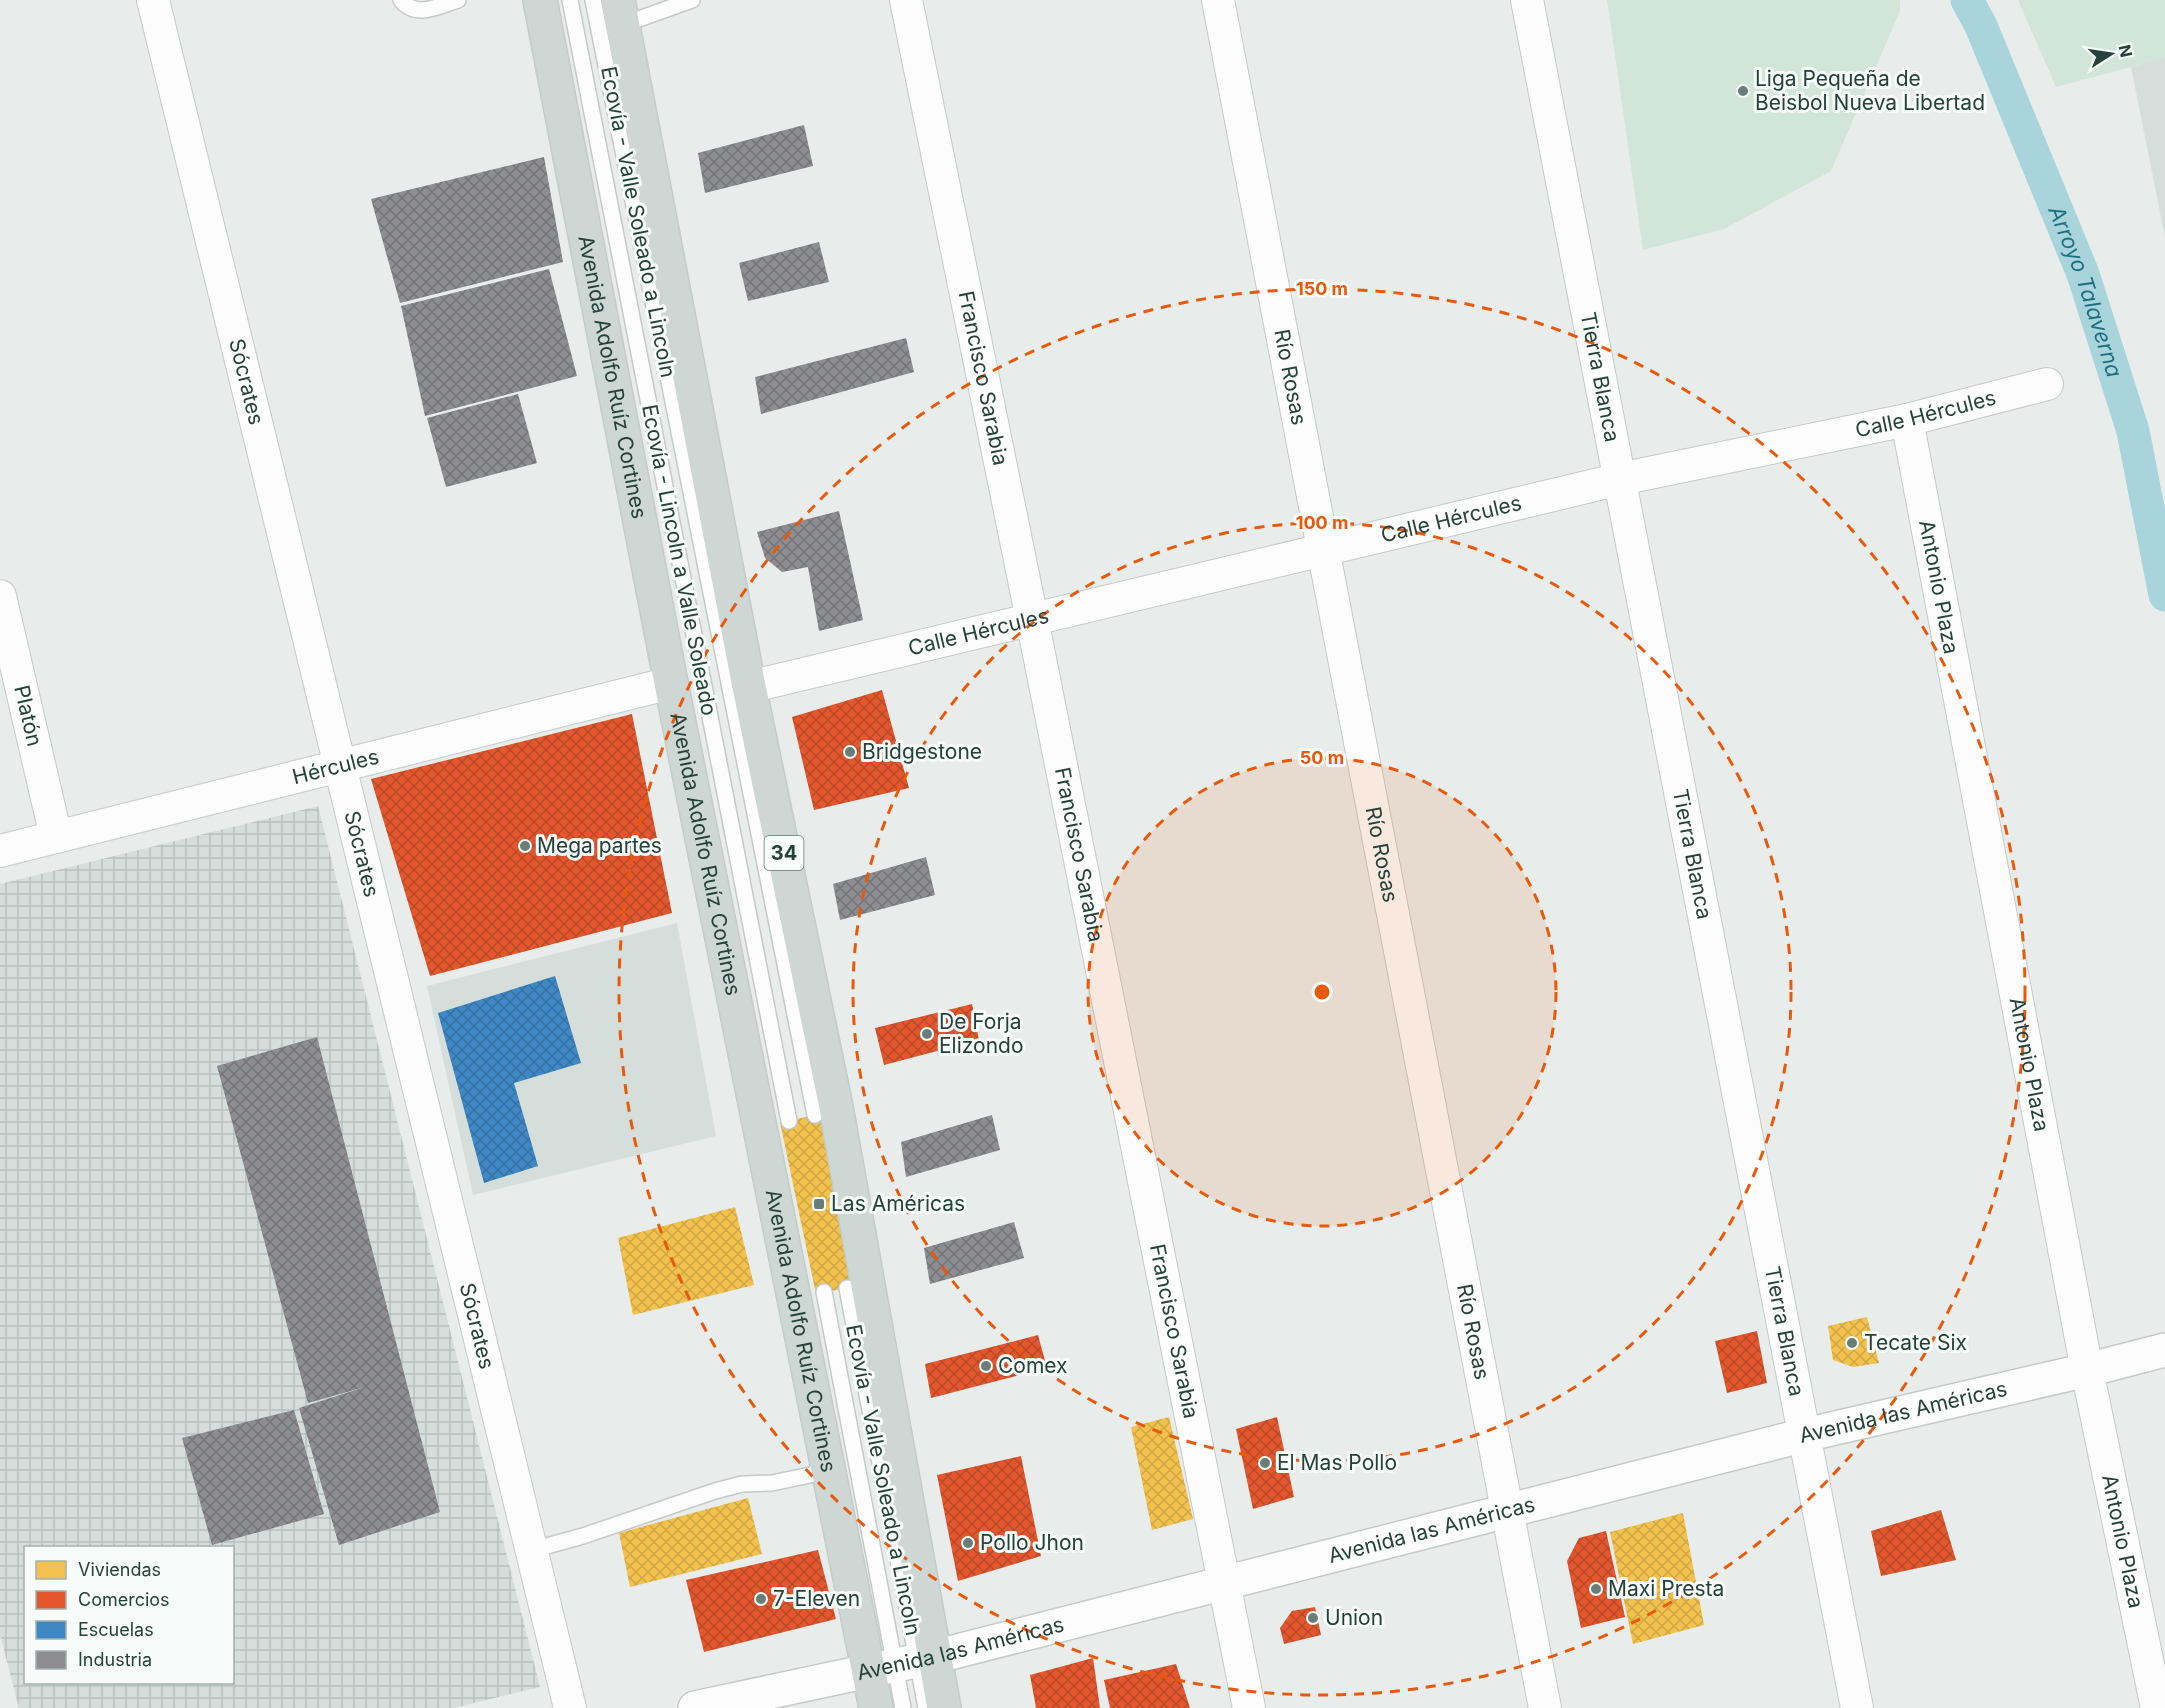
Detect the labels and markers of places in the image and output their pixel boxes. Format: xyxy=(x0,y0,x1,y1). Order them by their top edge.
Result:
place label: Liga Pequeña de Beisbol Nueva Libertad xyxy=(1755,66,1985,115)
marker: Liga Pequeña de Beisbol Nueva Libertad xyxy=(1736,84,1750,98)
place label: Bridgestone xyxy=(862,739,982,764)
marker: Bridgestone xyxy=(843,745,857,759)
place label: Mega partes xyxy=(537,833,662,858)
marker: Mega partes xyxy=(518,839,532,853)
centre of rings xyxy=(1312,982,1332,1002)
place label: De Forja Elizondo xyxy=(939,1009,1024,1058)
marker: De Forja Elizondo xyxy=(920,1027,934,1041)
place label: Las Américas xyxy=(831,1191,965,1216)
marker: Las Américas xyxy=(812,1197,826,1211)
place label: Tecate Six xyxy=(1864,1330,1967,1355)
marker: Tecate Six xyxy=(1845,1336,1859,1350)
place label: Comex xyxy=(998,1353,1068,1378)
marker: Comex xyxy=(979,1359,993,1373)
place label: El Mas Pollo xyxy=(1277,1450,1397,1475)
marker: El Mas Pollo xyxy=(1258,1456,1272,1470)
place label: Pollo Jhon xyxy=(980,1530,1084,1555)
marker: Pollo Jhon xyxy=(961,1536,975,1550)
place label: Maxi Presta xyxy=(1608,1576,1724,1601)
marker: Maxi Presta xyxy=(1589,1582,1603,1596)
place label: 7-Eleven xyxy=(773,1586,860,1611)
marker: 7-Eleven xyxy=(754,1592,768,1606)
place label: Union xyxy=(1325,1605,1383,1630)
marker: Union xyxy=(1306,1611,1320,1625)

